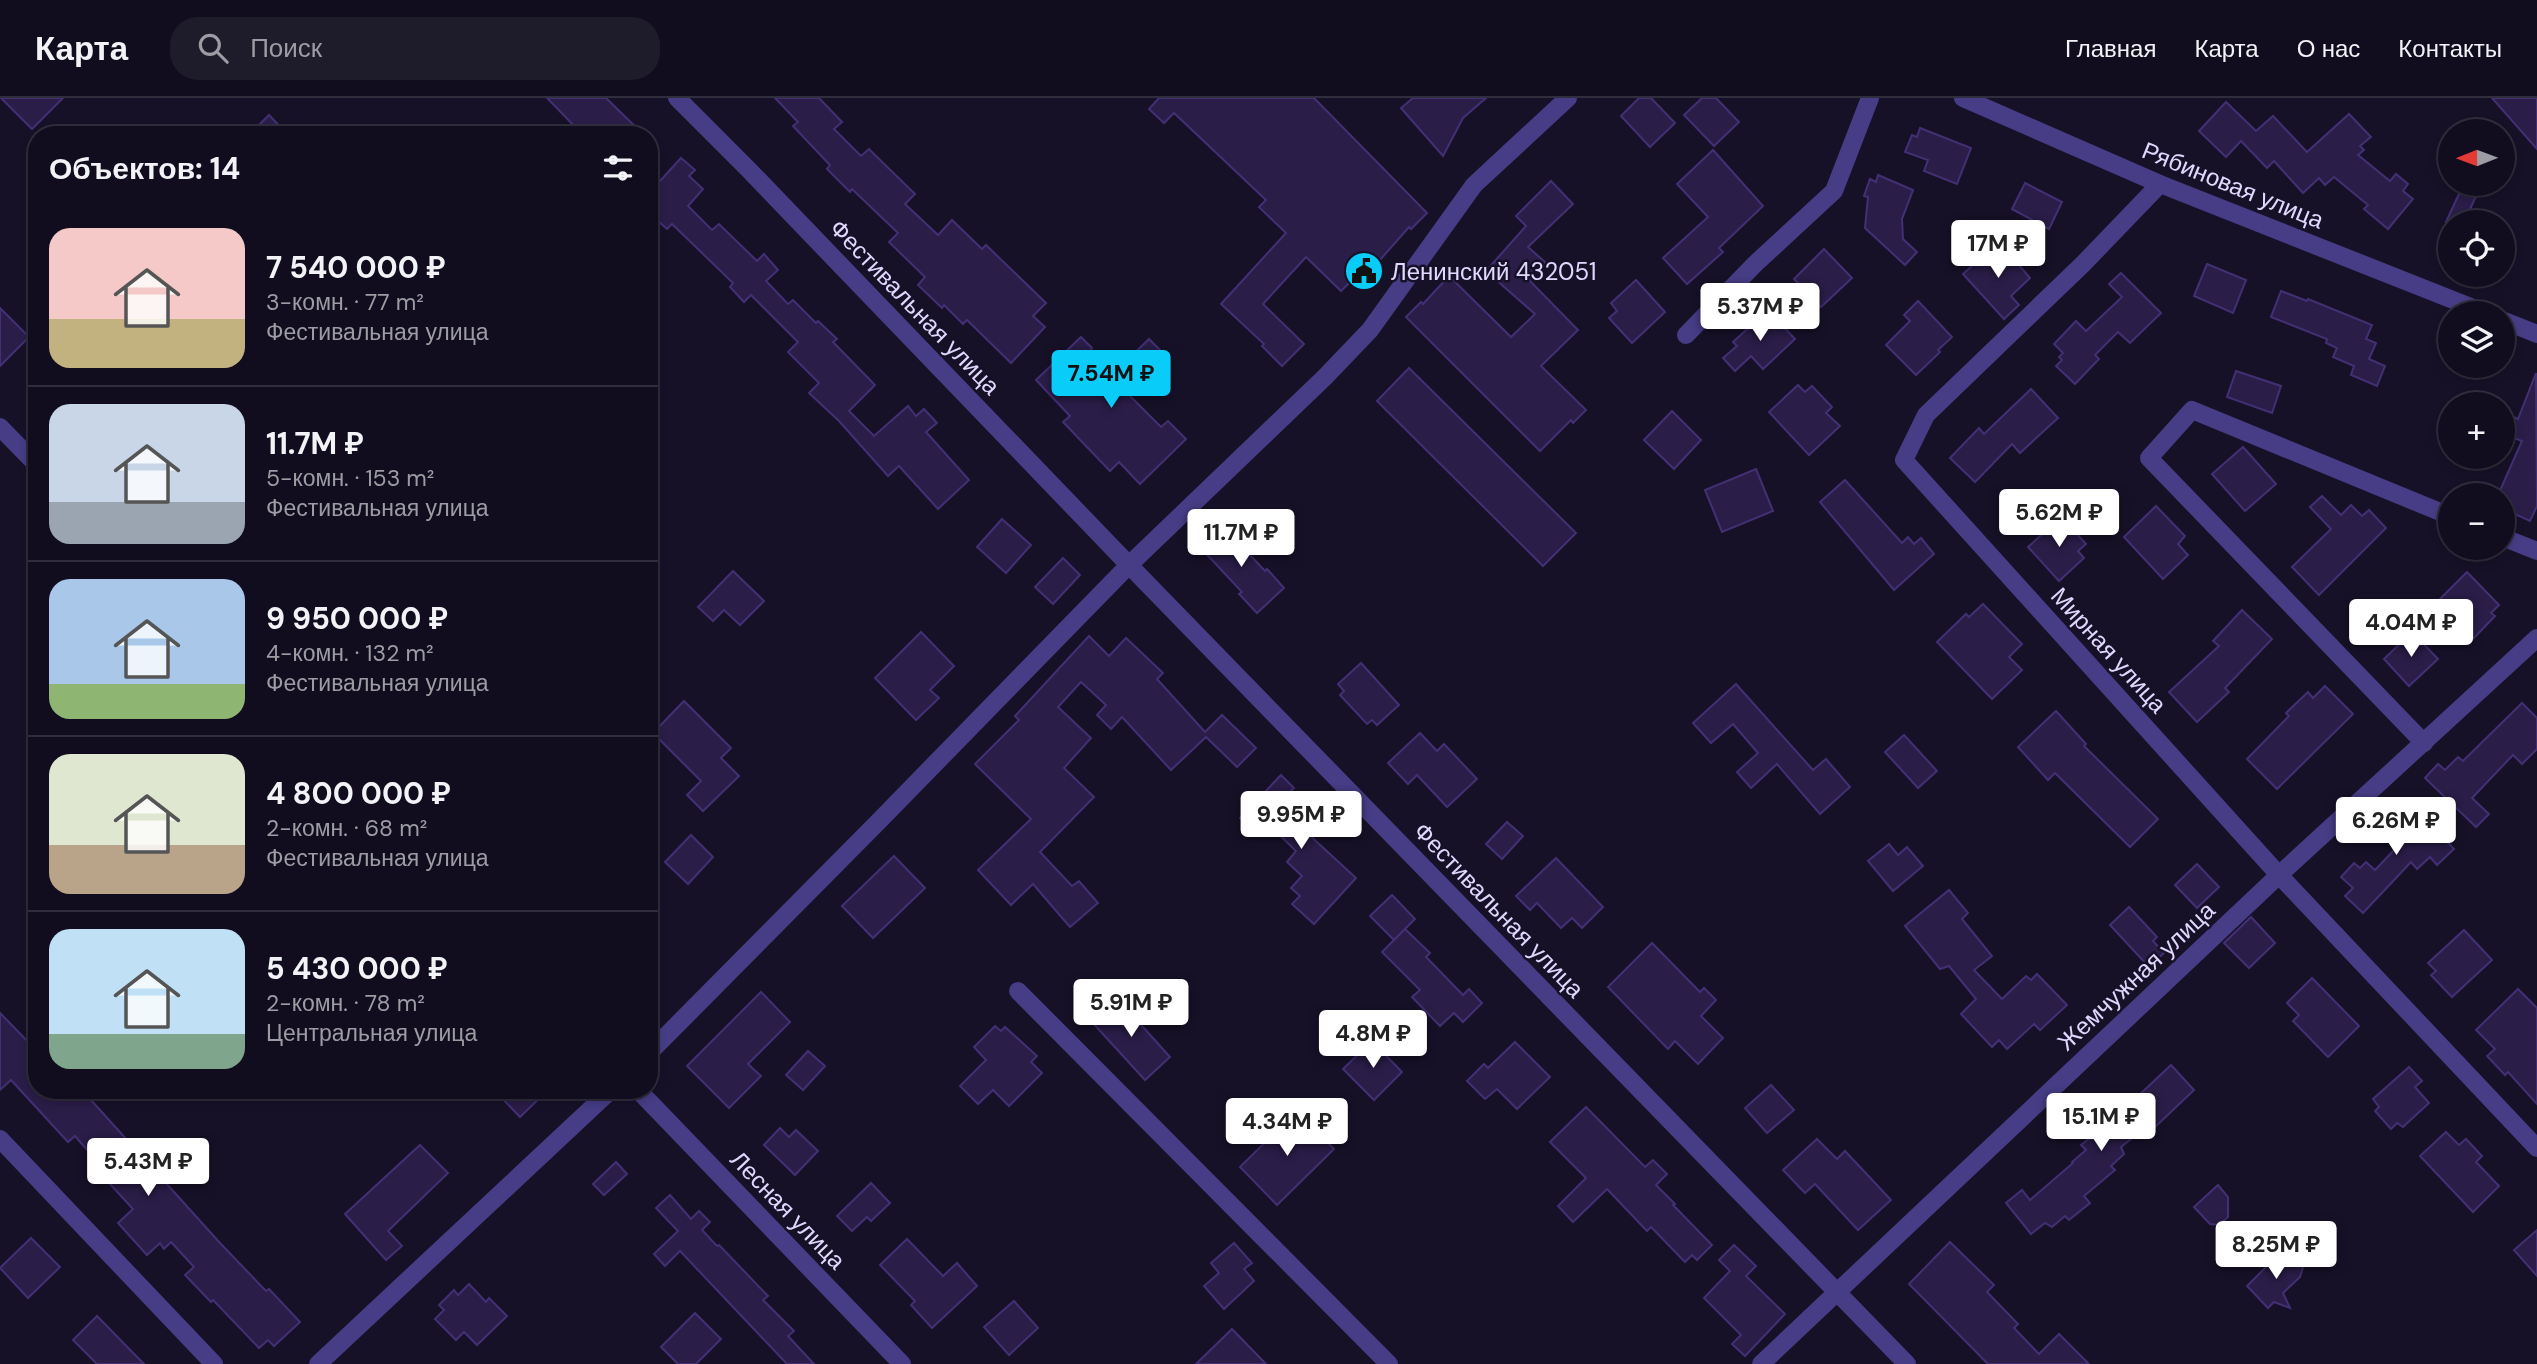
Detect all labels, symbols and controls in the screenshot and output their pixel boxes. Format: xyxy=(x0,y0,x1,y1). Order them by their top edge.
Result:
search box xyxy=(170,17,660,80)
text: Карта xyxy=(35,27,128,70)
icon: search xyxy=(194,29,232,67)
text: Поиск xyxy=(250,31,322,65)
text: Главная xyxy=(2065,33,2156,64)
text: Карта xyxy=(2194,33,2259,64)
text: О нас xyxy=(2297,33,2360,64)
text: Контакты xyxy=(2398,33,2502,64)
north arrow xyxy=(2438,119,2515,196)
map controls xyxy=(2438,119,2515,560)
street label: Рябиновая улица xyxy=(2138,134,2329,236)
text: Объектов: 14 xyxy=(49,149,240,188)
icon: filters xyxy=(599,149,637,187)
button: locate xyxy=(2438,210,2515,287)
street label: Фестивальная улица xyxy=(823,213,1007,402)
pin: 17M ₽ xyxy=(1949,220,2047,280)
text: 17M ₽ xyxy=(1967,228,2029,258)
text: 7 540 000 ₽ xyxy=(266,248,446,287)
public building icon: Ленинский 432051 xyxy=(1343,250,1385,292)
icon: home xyxy=(105,256,189,340)
place label: Ленинский 432051 xyxy=(1391,256,1597,287)
pin: 5.37M ₽ xyxy=(1695,284,1825,343)
text: 3-комн. · 77 m² xyxy=(266,287,424,317)
text: 5.37M ₽ xyxy=(1717,291,1804,321)
button: layers xyxy=(2438,301,2515,378)
text: Фестивальная улица xyxy=(266,317,489,347)
pin: 7.54M ₽ xyxy=(1046,350,1176,410)
text: 7.54M ₽ xyxy=(1068,358,1154,388)
button: + xyxy=(2438,392,2515,469)
text: 11.7M ₽ xyxy=(266,424,364,463)
icon: home xyxy=(105,432,189,516)
text: 5-комн. · 153 m² xyxy=(266,463,434,493)
button: − xyxy=(2438,483,2515,560)
pin: 5.62M ₽ xyxy=(1994,490,2124,549)
text: Фестивальная улица xyxy=(266,493,489,523)
text: 5.62M ₽ xyxy=(2015,497,2103,527)
pin: 11.7M ₽ xyxy=(1176,510,1306,569)
text: 11.7M ₽ xyxy=(1203,517,1279,547)
street label: Мирная улица xyxy=(2044,581,2174,720)
text: 9 950 000 ₽ xyxy=(266,599,448,638)
pin: 4.04M ₽ xyxy=(2346,600,2476,659)
icon: home xyxy=(105,607,189,691)
text: 4.04M ₽ xyxy=(2365,607,2457,637)
text: 4-комн. · 132 m² xyxy=(266,638,434,668)
text: Фестивальная улица xyxy=(266,668,489,698)
text: 4 800 000 ₽ xyxy=(266,774,451,813)
icon: home xyxy=(105,782,189,866)
pin: 9.95M ₽ xyxy=(1236,792,1366,851)
pin: 6.26M ₽ xyxy=(2331,798,2461,857)
text: 9.95M ₽ xyxy=(1257,799,1345,829)
text: 6.26M ₽ xyxy=(2352,805,2440,835)
text: 2-комн. · 68 m² xyxy=(266,813,427,843)
street label: Фестивальная улица xyxy=(1407,816,1591,1005)
text: Фестивальная улица xyxy=(266,843,489,873)
street label: Жемчужная улица xyxy=(2051,894,2222,1057)
text: 5 430 000 ₽ xyxy=(266,949,448,988)
icon: home xyxy=(105,957,189,1041)
pin: 5.91M ₽ xyxy=(1066,979,1196,1039)
text: 5.91M ₽ xyxy=(1089,987,1173,1017)
text: 2-комн. · 78 m² xyxy=(266,988,425,1018)
pin: 4.8M ₽ xyxy=(1316,1010,1430,1070)
text: Центральная улица xyxy=(266,1018,477,1048)
text: 4.8M ₽ xyxy=(1335,1018,1411,1048)
pin: 15.1M ₽ xyxy=(2036,1094,2166,1153)
pin: 4.34M ₽ xyxy=(1222,1098,1352,1158)
text: 15.1M ₽ xyxy=(2063,1101,2139,1131)
text: 4.34M ₽ xyxy=(1242,1106,1332,1136)
pin: 5.43M ₽ xyxy=(83,1138,213,1198)
street label: Лесная улица xyxy=(724,1144,853,1276)
text: 5.43M ₽ xyxy=(103,1146,193,1176)
pin: 8.25M ₽ xyxy=(2211,1222,2341,1281)
text: 8.25M ₽ xyxy=(2232,1229,2320,1259)

